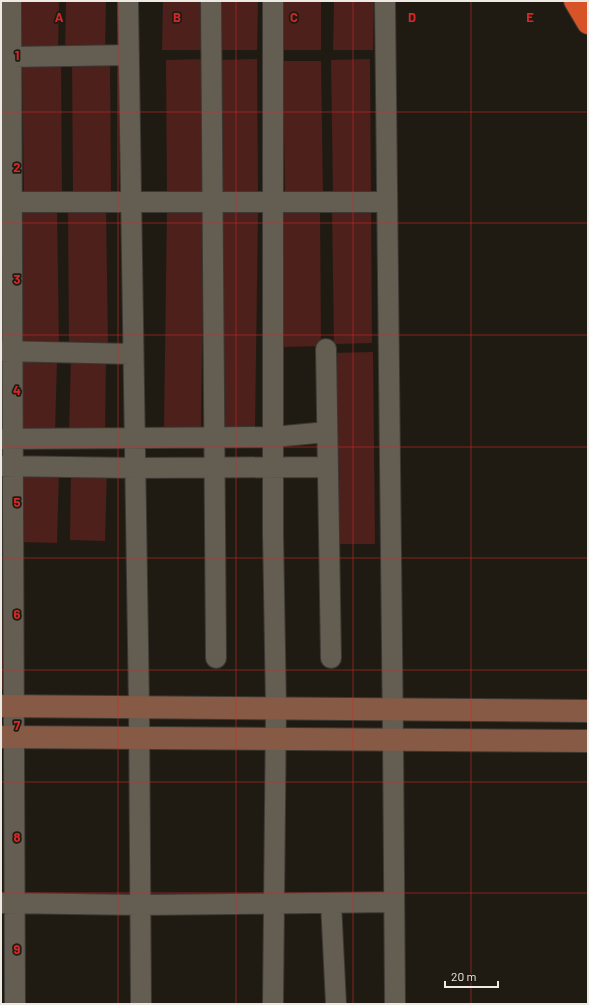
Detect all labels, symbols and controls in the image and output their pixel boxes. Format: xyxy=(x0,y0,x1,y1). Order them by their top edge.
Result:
text: A xyxy=(55,9,64,25)
text: B xyxy=(173,9,181,25)
text: C xyxy=(290,9,298,25)
text: D xyxy=(408,9,416,25)
text: E xyxy=(526,9,534,25)
text: 1 xyxy=(15,47,19,63)
text: 2 xyxy=(13,159,21,175)
text: 3 xyxy=(13,271,21,287)
text: 4 xyxy=(13,382,21,398)
text: 5 xyxy=(13,494,21,510)
text: 6 xyxy=(14,606,21,622)
text: 7 xyxy=(14,717,21,733)
text: 8 xyxy=(13,829,21,845)
text: 9 xyxy=(14,941,21,957)
scale bar xyxy=(445,963,498,989)
text: 20 m xyxy=(451,969,477,983)

